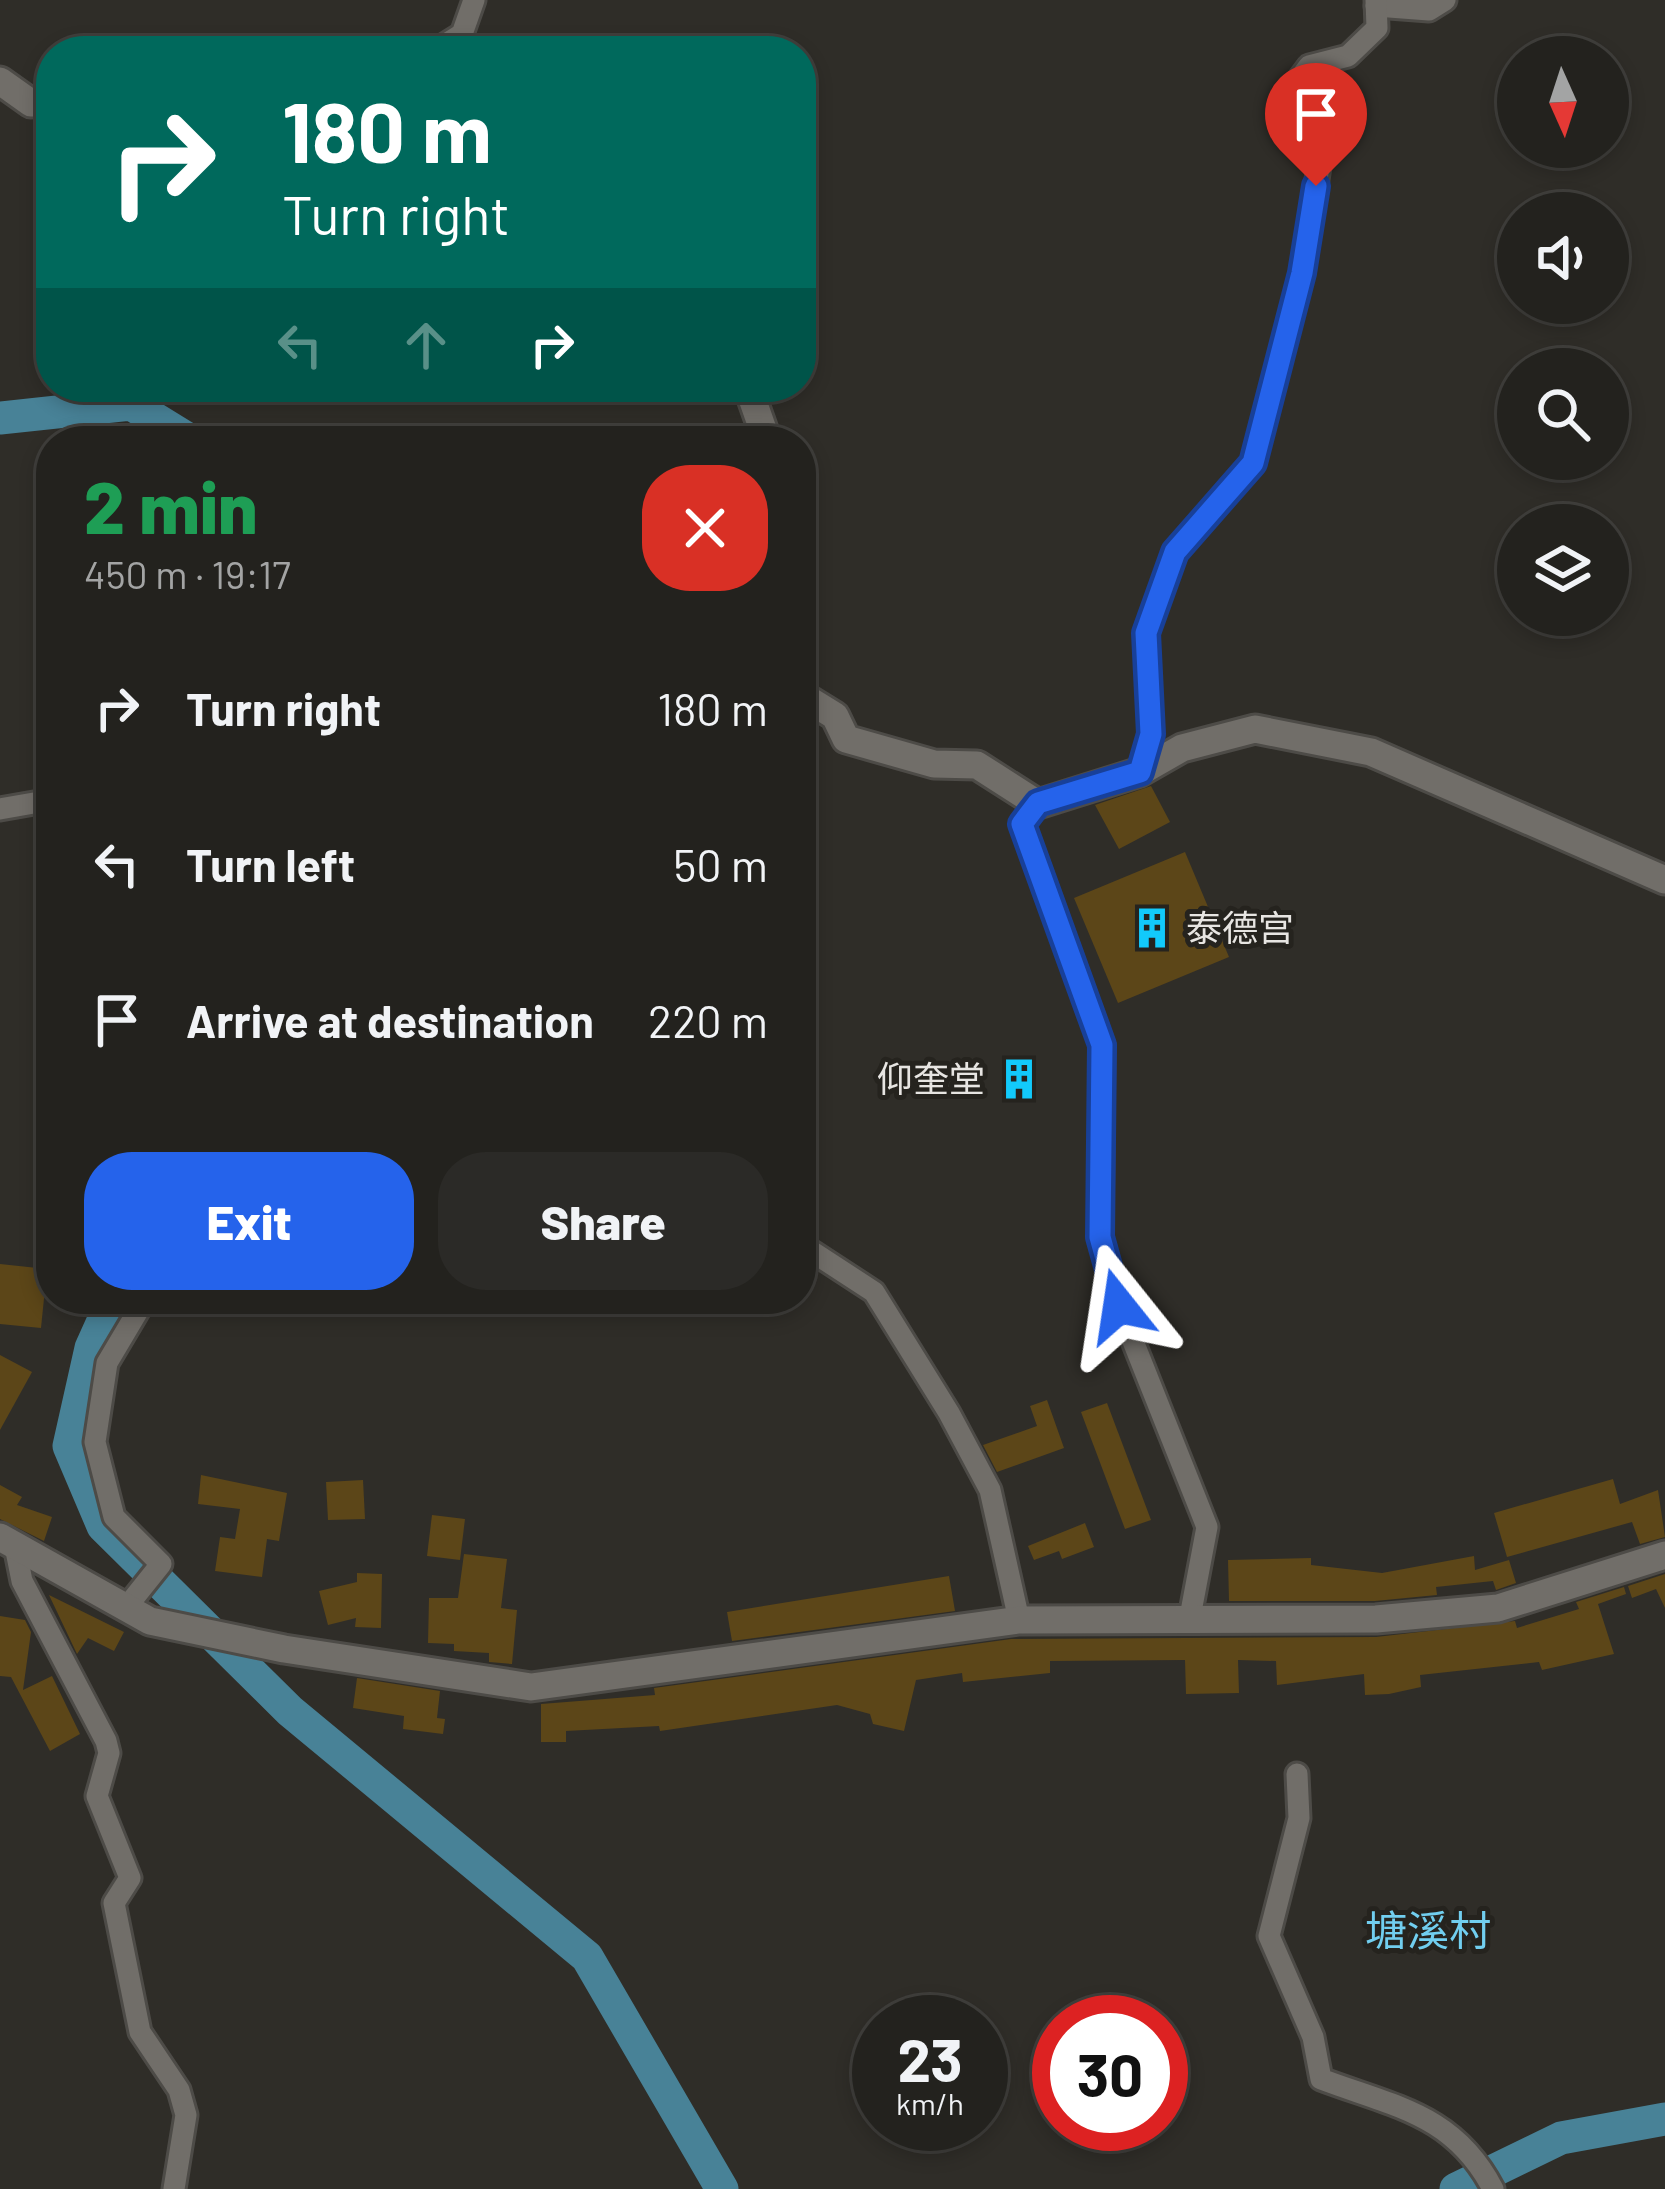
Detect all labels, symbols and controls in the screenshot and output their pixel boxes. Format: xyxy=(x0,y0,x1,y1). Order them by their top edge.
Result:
north arrow xyxy=(1497,36,1629,168)
map controls xyxy=(1497,36,1629,636)
pin xyxy=(1265,63,1367,186)
text: 180 m xyxy=(282,79,492,180)
icon: arrive xyxy=(1283,81,1349,147)
icon: right xyxy=(84,84,240,240)
text: Turn right xyxy=(282,181,510,246)
button: sound xyxy=(1497,192,1629,324)
icon: left xyxy=(267,312,333,378)
icon: ahead xyxy=(393,312,459,378)
icon: right xyxy=(519,312,585,378)
button: search xyxy=(1497,348,1629,480)
text: 2 min xyxy=(84,462,258,548)
button: close xyxy=(642,465,768,591)
button: layers xyxy=(1497,504,1629,636)
text: 450 m · 19:17 xyxy=(84,550,291,597)
icon: right xyxy=(84,675,150,741)
text: Turn right xyxy=(186,681,381,735)
text: 180 m xyxy=(657,681,768,735)
icon: left xyxy=(84,831,150,897)
text: Turn left xyxy=(186,837,355,891)
text: 50 m xyxy=(673,837,768,891)
building icon: 泰德宫 xyxy=(1129,905,1175,951)
place label: 泰德宫 xyxy=(1186,905,1294,948)
icon: arrive xyxy=(84,987,150,1053)
text: Arrive at destination xyxy=(186,993,594,1047)
text: 220 m xyxy=(648,993,768,1047)
place label: 仰奎堂 xyxy=(877,1056,985,1099)
building icon: 仰奎堂 xyxy=(996,1056,1042,1102)
button: Exit xyxy=(84,1152,414,1290)
button: Share xyxy=(438,1152,768,1290)
position arrow xyxy=(1056,1243,1182,1369)
district label: 塘溪村 xyxy=(1365,1904,1491,1954)
speed limit sign: 30 xyxy=(1032,1995,1188,2151)
text: 23 xyxy=(897,2022,963,2094)
text: km/h xyxy=(896,2085,964,2121)

